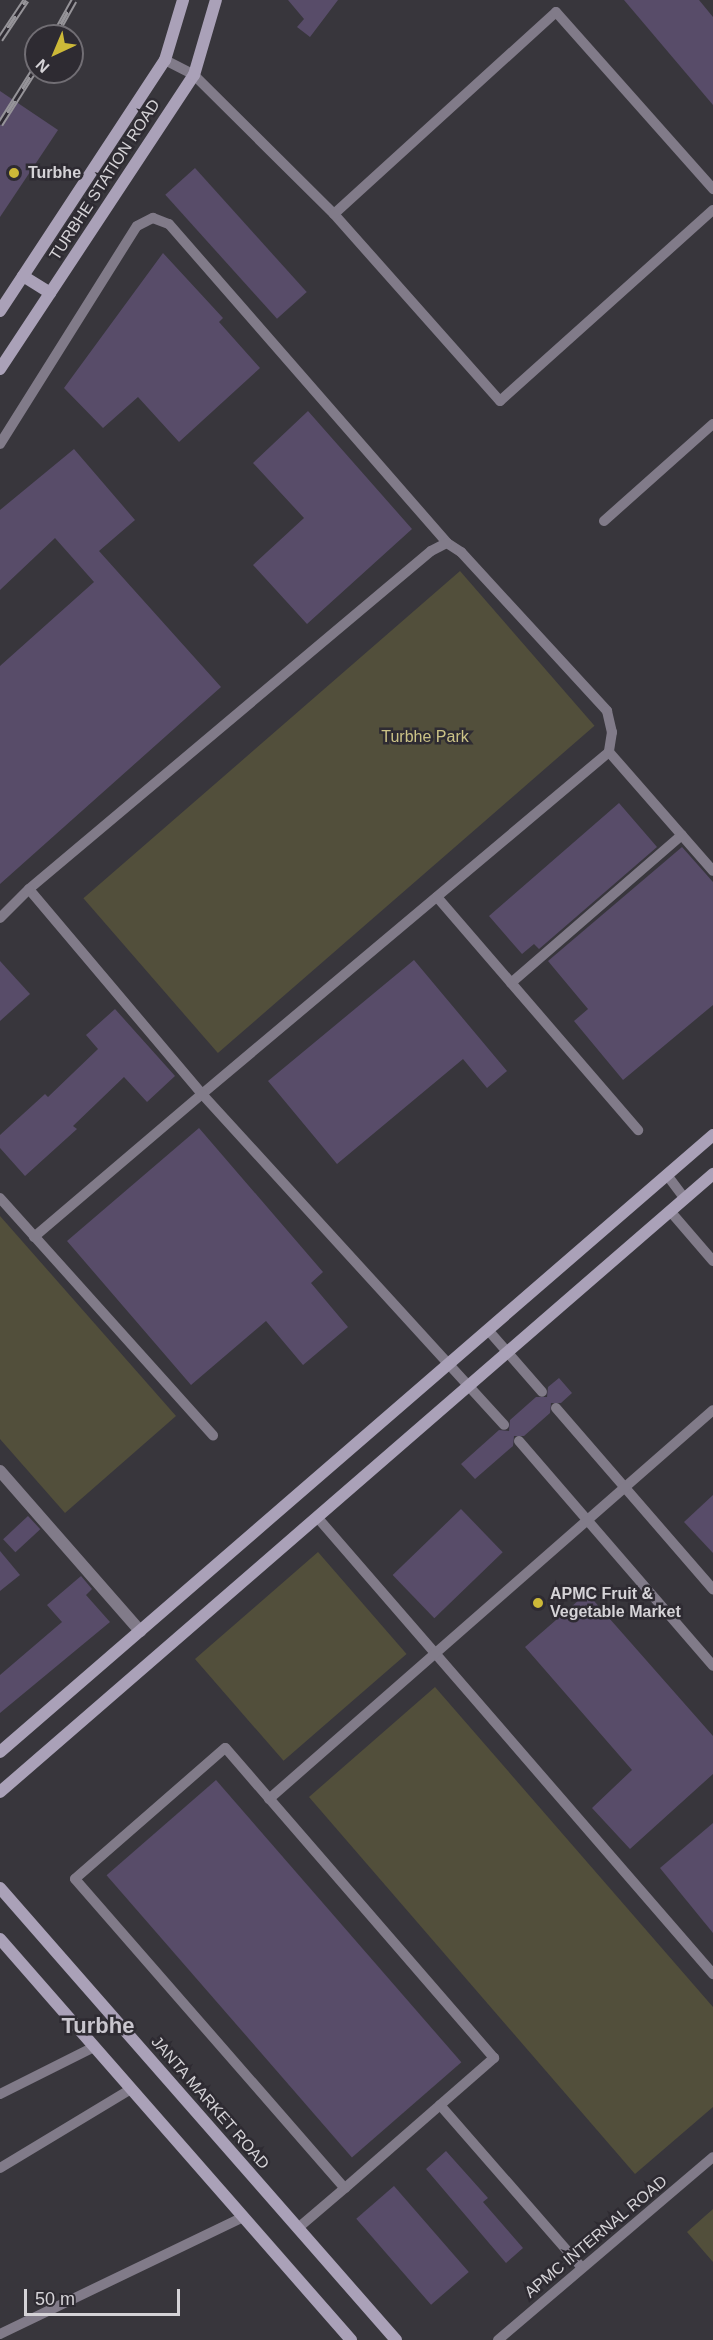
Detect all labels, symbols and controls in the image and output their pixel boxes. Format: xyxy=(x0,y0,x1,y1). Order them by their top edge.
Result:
north arrow xyxy=(24,24,84,84)
text: N xyxy=(32,56,53,76)
street label: TURBHE STATION ROAD xyxy=(46,96,164,264)
place label: Turbhe xyxy=(28,163,81,183)
marker: Turbhe xyxy=(5,164,23,182)
park label: Turbhe Park xyxy=(381,727,469,747)
place label: APMC Fruit & Vegetable Market xyxy=(550,1584,681,1622)
marker: APMC Fruit & Vegetable Market xyxy=(531,1596,545,1610)
district label: Turbhe xyxy=(62,2013,134,2039)
street label: JANTA MARKET ROAD xyxy=(147,2032,273,2174)
street label: APMC INTERNAL ROAD xyxy=(521,2172,671,2302)
scale bar xyxy=(27,2277,183,2315)
text: 50 m xyxy=(35,2289,75,2309)

